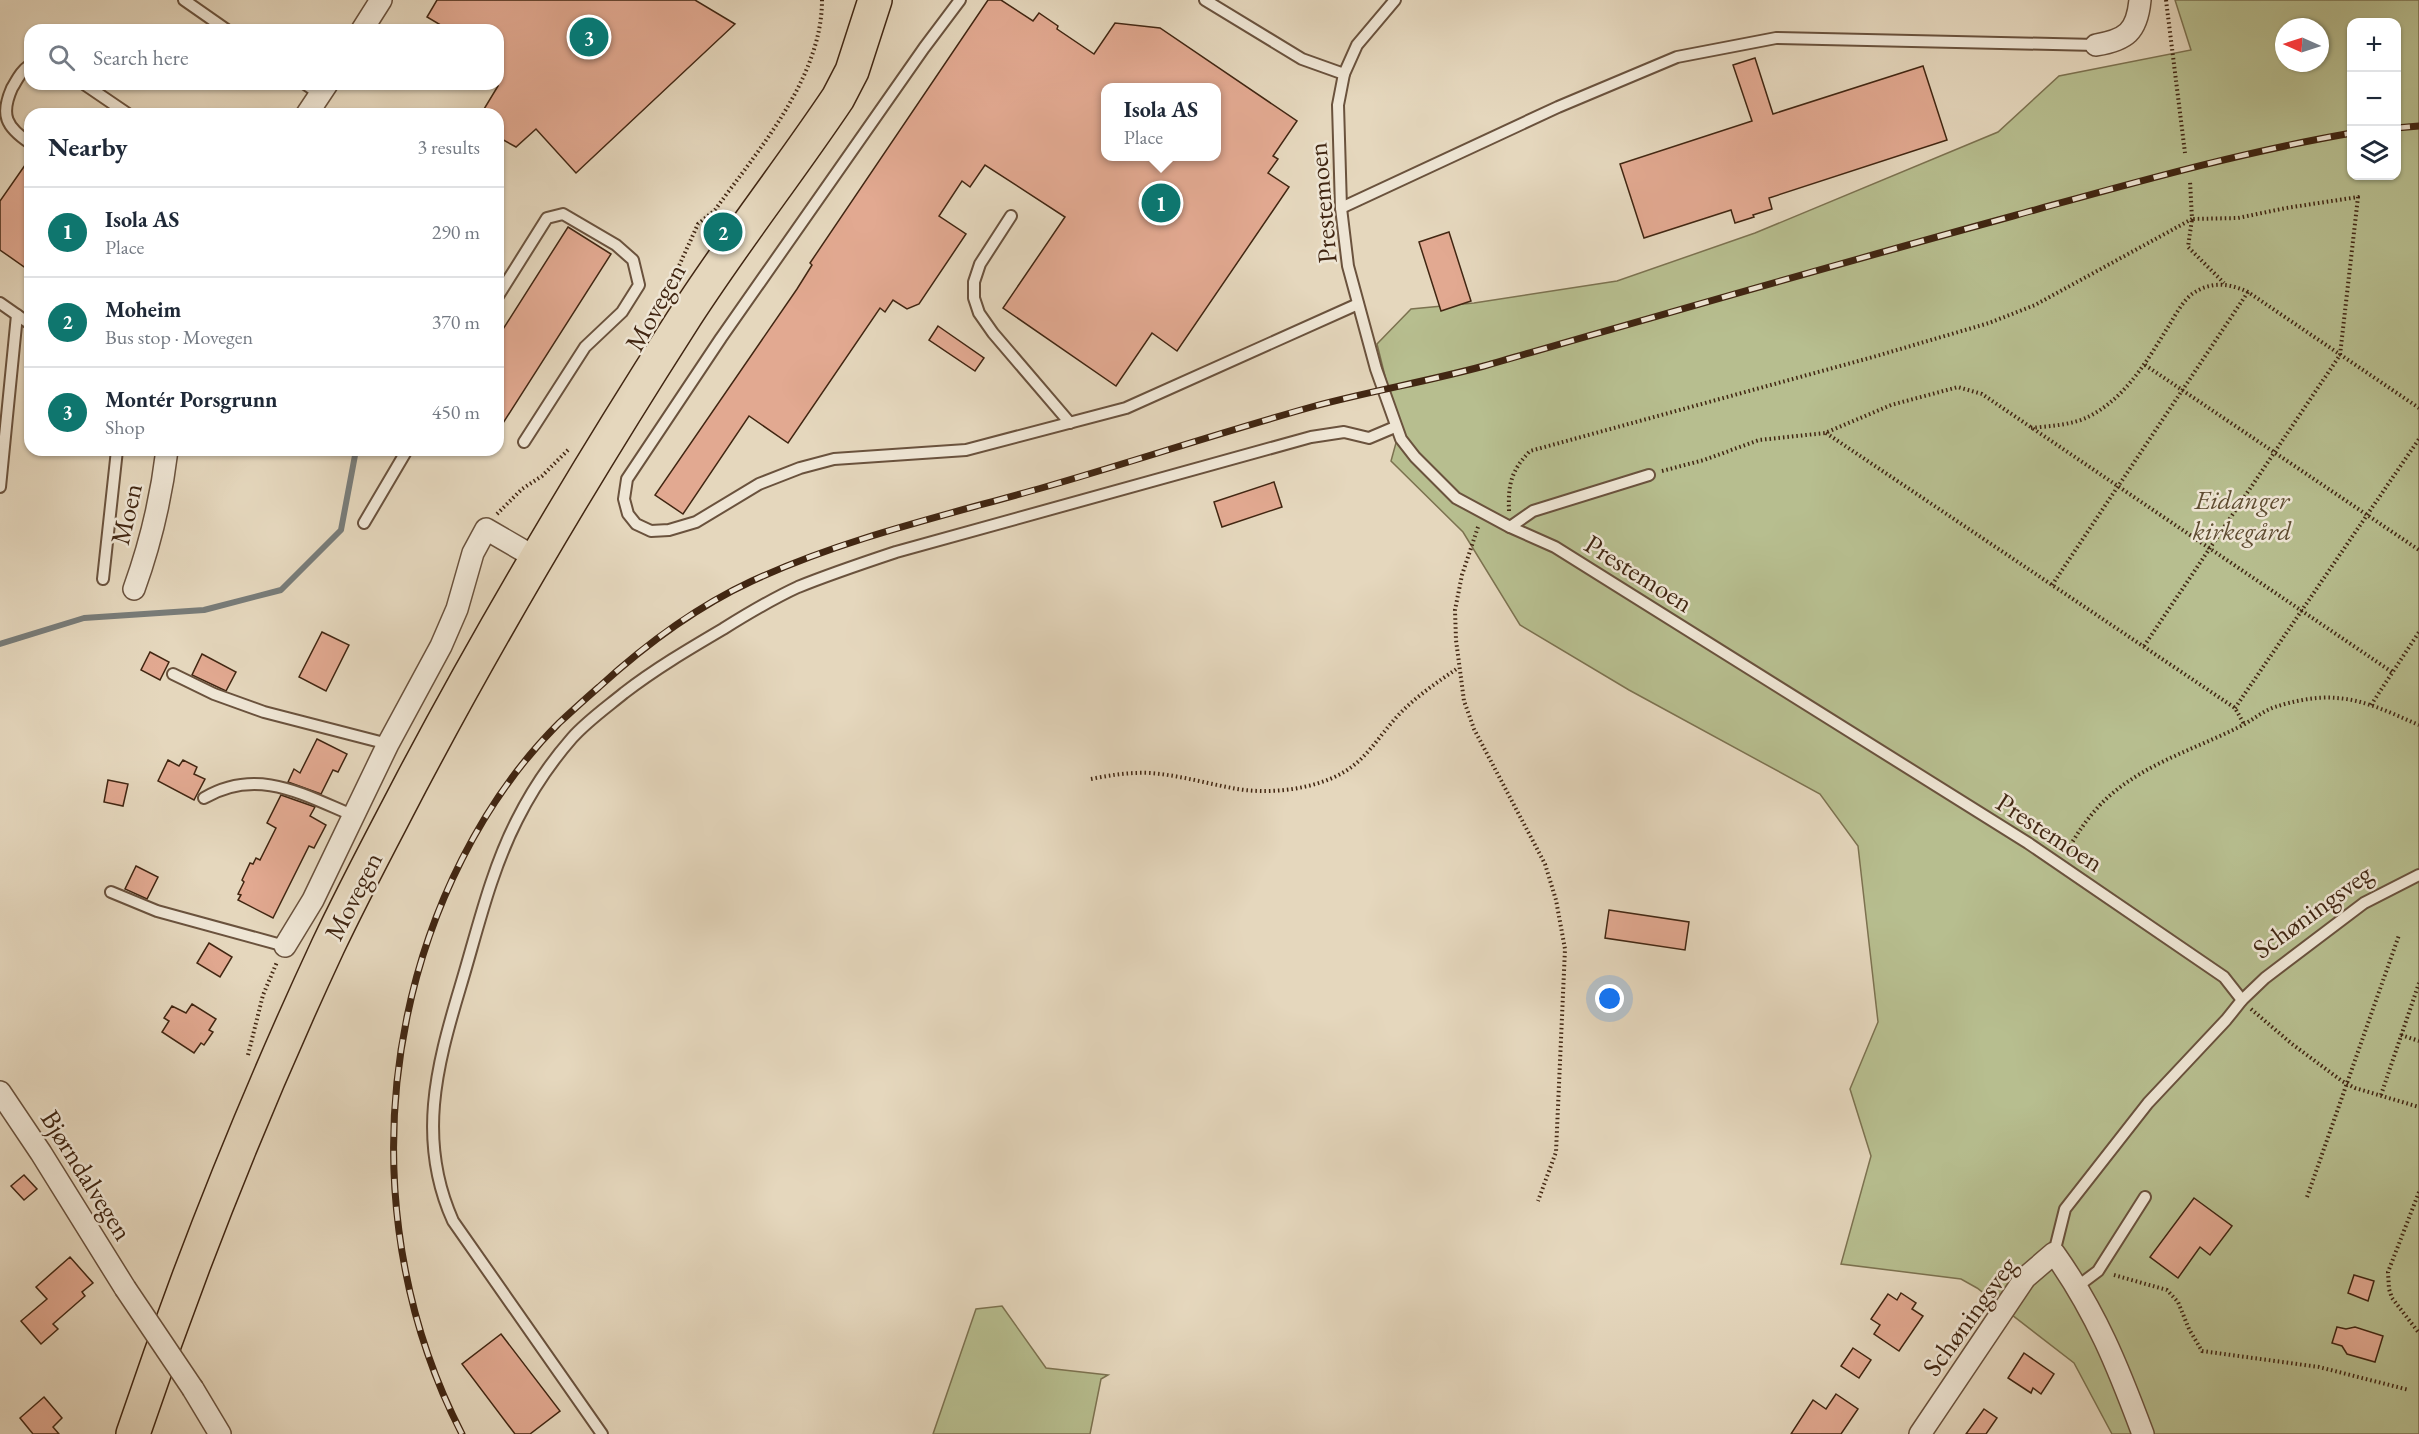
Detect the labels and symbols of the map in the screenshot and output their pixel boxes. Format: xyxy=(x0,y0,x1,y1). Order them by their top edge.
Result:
pin: 3 xyxy=(570,15,608,60)
north arrow xyxy=(2275,18,2329,72)
street label: Prestemoen xyxy=(1299,141,1345,265)
pin: 1 xyxy=(1142,180,1180,226)
pin: 2 xyxy=(704,210,742,254)
street label: Movegen xyxy=(617,257,693,357)
street label: Moen xyxy=(102,480,150,548)
park label: Eidanger kirkegård xyxy=(2192,482,2293,548)
street label: Prestemoen xyxy=(1578,526,1700,620)
street label: Prestemoen xyxy=(1990,784,2110,880)
street label: Movegen xyxy=(316,846,390,946)
street label: Schøningsveg xyxy=(2245,856,2379,966)
your location xyxy=(1595,984,1624,1013)
street label: Bjørndalvegen xyxy=(33,1103,141,1247)
street label: Schøningsveg xyxy=(1914,1249,2024,1383)

